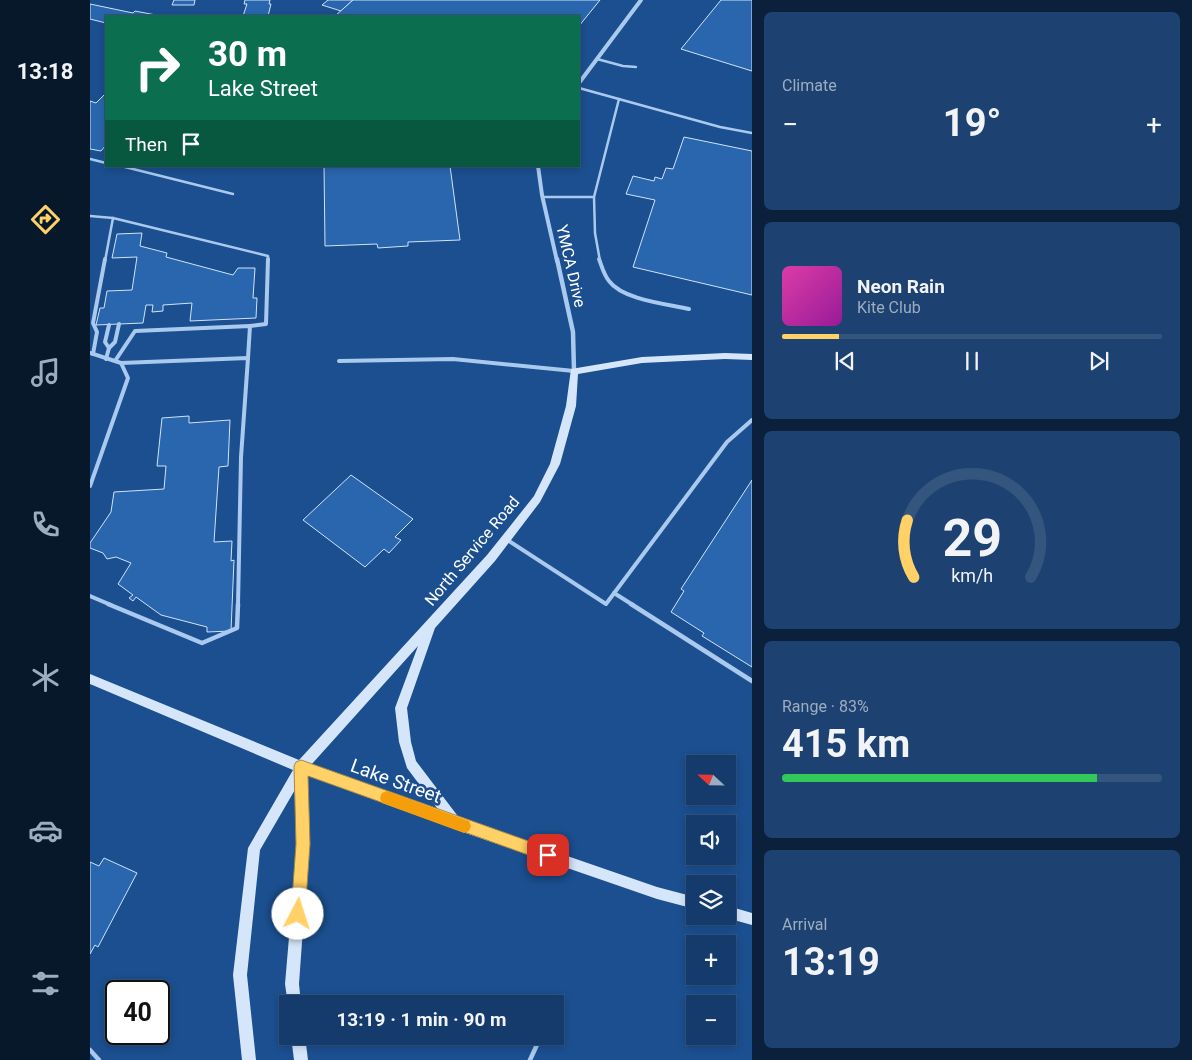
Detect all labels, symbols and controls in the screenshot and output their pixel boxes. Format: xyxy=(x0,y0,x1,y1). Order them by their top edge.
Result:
text: 30 m xyxy=(208,34,287,75)
icon: right xyxy=(125,35,190,100)
text: 13:18 xyxy=(17,59,73,84)
text: Lake Street xyxy=(208,76,318,101)
text: Climate xyxy=(782,76,837,95)
text: 19° xyxy=(943,101,1001,145)
text: − xyxy=(782,108,798,141)
text: + xyxy=(1146,108,1162,141)
icon: arrive xyxy=(177,130,205,158)
text: Then xyxy=(125,133,167,156)
icon: directions xyxy=(28,202,63,237)
street label: YMCA Drive xyxy=(552,223,590,309)
text: Neon Rain xyxy=(857,275,945,298)
text: Kite Club xyxy=(857,298,921,317)
icon: previous xyxy=(831,347,859,375)
icon: pause xyxy=(958,347,986,375)
icon: next xyxy=(1085,347,1113,375)
icon: music xyxy=(28,355,63,390)
street label: North Service Road xyxy=(421,492,523,610)
icon: phone xyxy=(28,507,63,542)
text: 29 xyxy=(942,508,1002,569)
text: km/h xyxy=(951,565,993,586)
icon: climate xyxy=(28,660,63,695)
text: Range · 83% xyxy=(782,697,869,716)
text: 415 km xyxy=(782,722,910,766)
street label: Lake Street xyxy=(347,754,445,808)
north arrow xyxy=(686,755,736,805)
map controls xyxy=(686,755,736,1045)
icon: car xyxy=(28,813,63,848)
button: sound xyxy=(686,815,736,865)
pin xyxy=(527,834,569,876)
icon: arrive xyxy=(534,841,562,869)
button: layers xyxy=(686,875,736,925)
position arrow xyxy=(271,887,323,939)
text: Arrival xyxy=(782,915,827,934)
button: + xyxy=(686,935,736,985)
text: 13:19 xyxy=(782,940,880,984)
icon: filters xyxy=(28,966,63,1001)
speed limit sign: 40 xyxy=(105,980,170,1045)
button: − xyxy=(686,995,736,1045)
text: 13:19 · 1 min · 90 m xyxy=(336,1008,507,1031)

